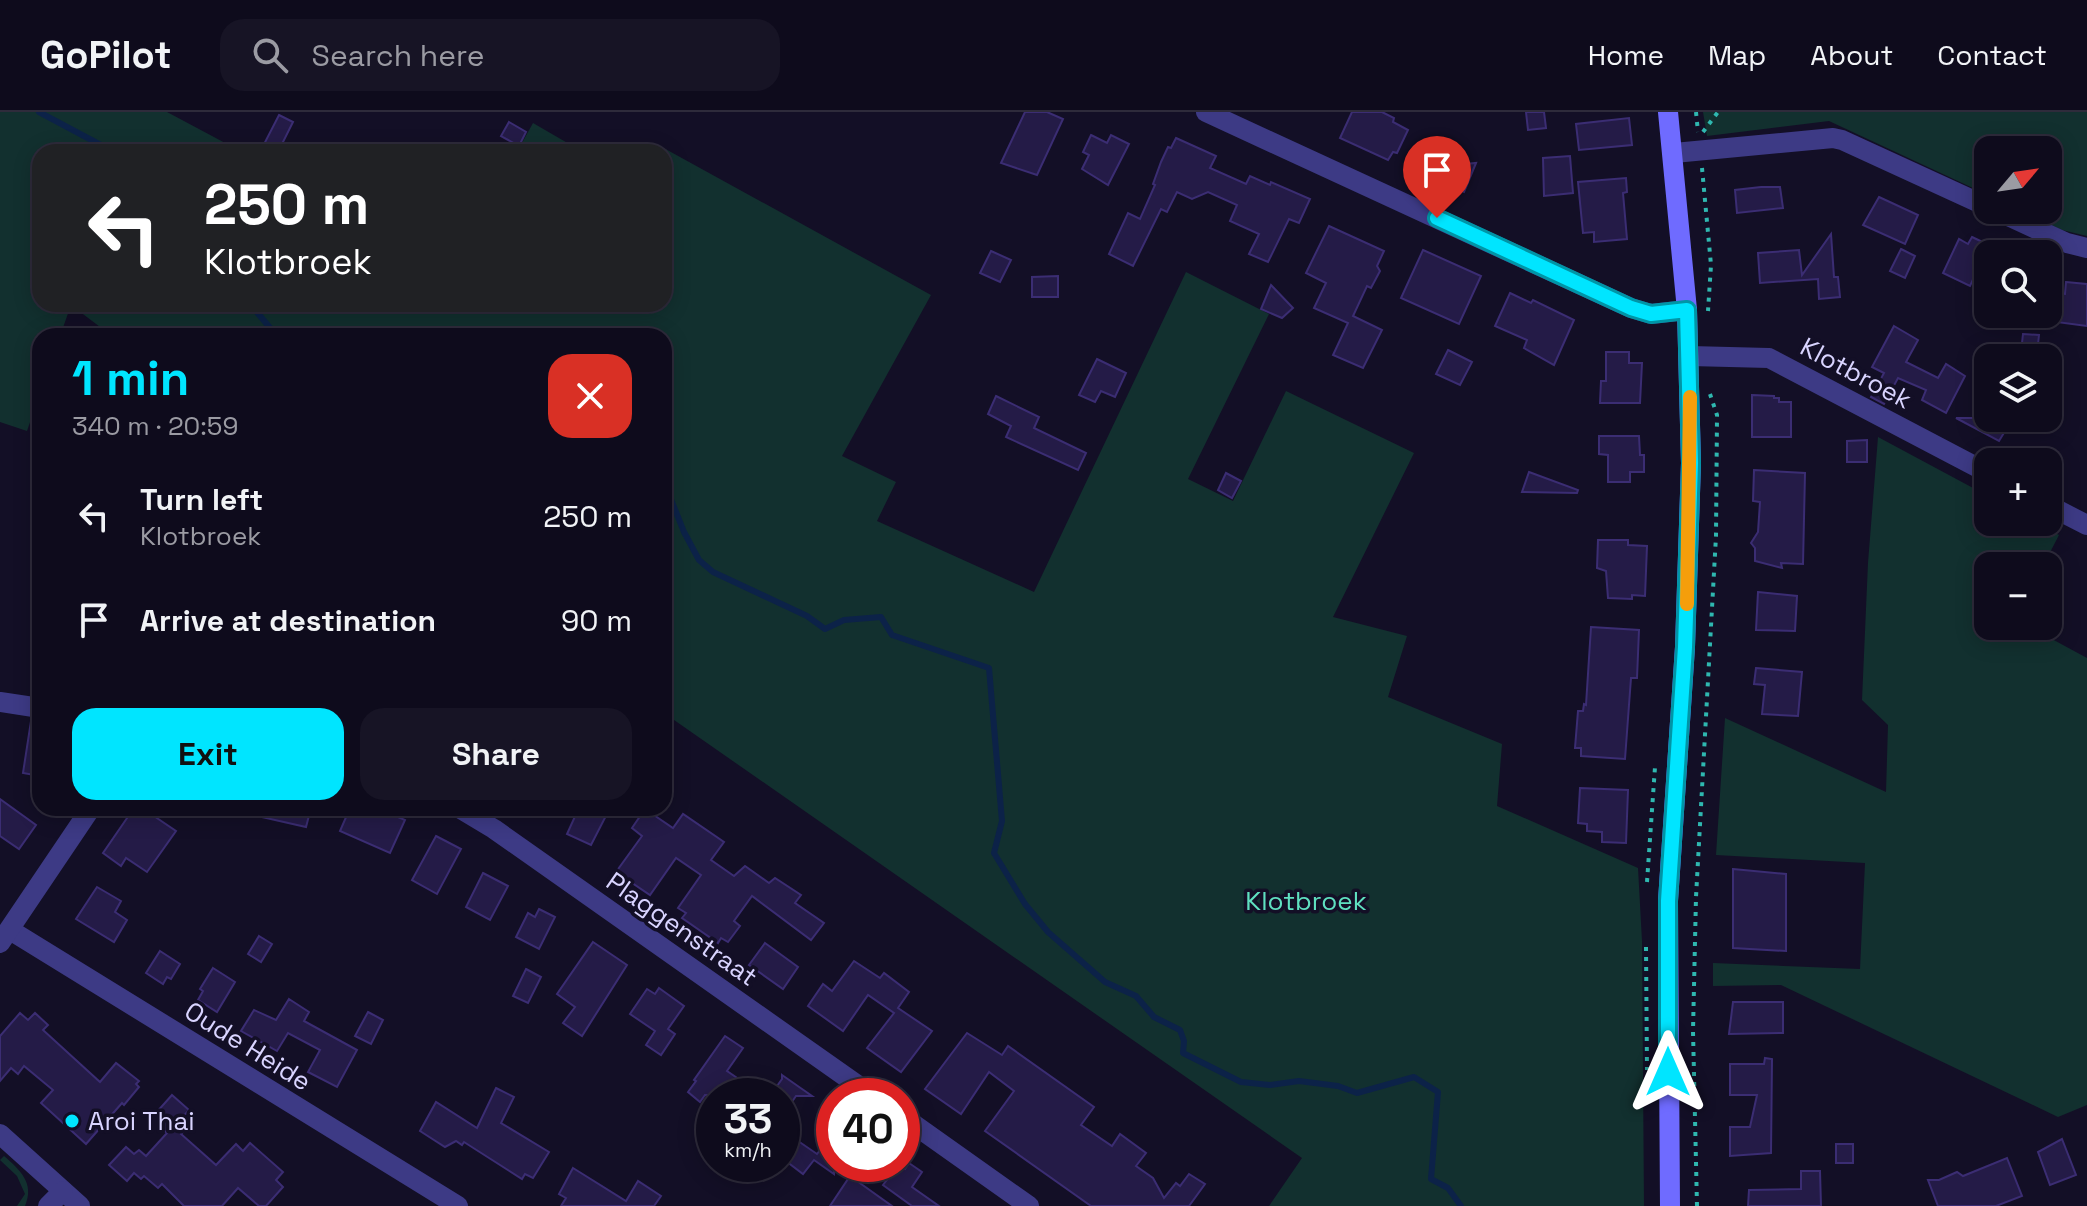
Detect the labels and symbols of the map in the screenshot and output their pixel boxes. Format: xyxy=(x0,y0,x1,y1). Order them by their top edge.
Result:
pin xyxy=(1403,136,1471,218)
north arrow xyxy=(1974,136,2062,224)
street label: Klotbroek xyxy=(1794,330,1918,416)
street label: Plaggenstraat xyxy=(600,864,764,994)
park label: Klotbroek xyxy=(1245,884,1367,918)
street label: Oude Heide xyxy=(178,994,318,1098)
position arrow xyxy=(1626,1030,1710,1114)
speed limit sign: 40 xyxy=(816,1078,920,1182)
place label: Aroi Thai xyxy=(88,1104,195,1138)
marker: Aroi Thai xyxy=(63,1112,81,1130)

